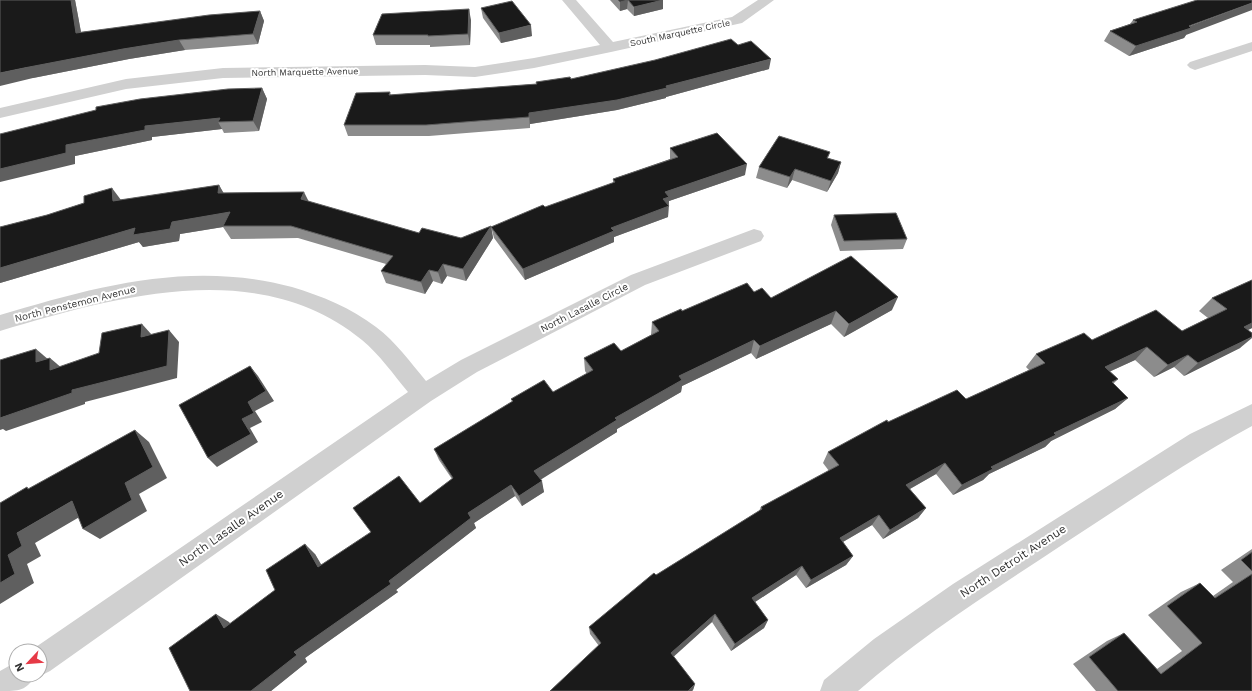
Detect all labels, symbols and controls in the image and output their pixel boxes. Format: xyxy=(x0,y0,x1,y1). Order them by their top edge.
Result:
street label: South Marquette Circle xyxy=(629,18,731,48)
street label: North Marquette Avenue xyxy=(251,66,359,78)
street label: North Lasalle Circle xyxy=(539,281,630,334)
street label: North Penstemon Avenue xyxy=(14,283,137,324)
street label: North Lasalle Avenue xyxy=(176,487,286,569)
street label: North Detroit Avenue xyxy=(957,521,1069,601)
north arrow xyxy=(8,643,48,683)
text: N xyxy=(12,661,27,674)

